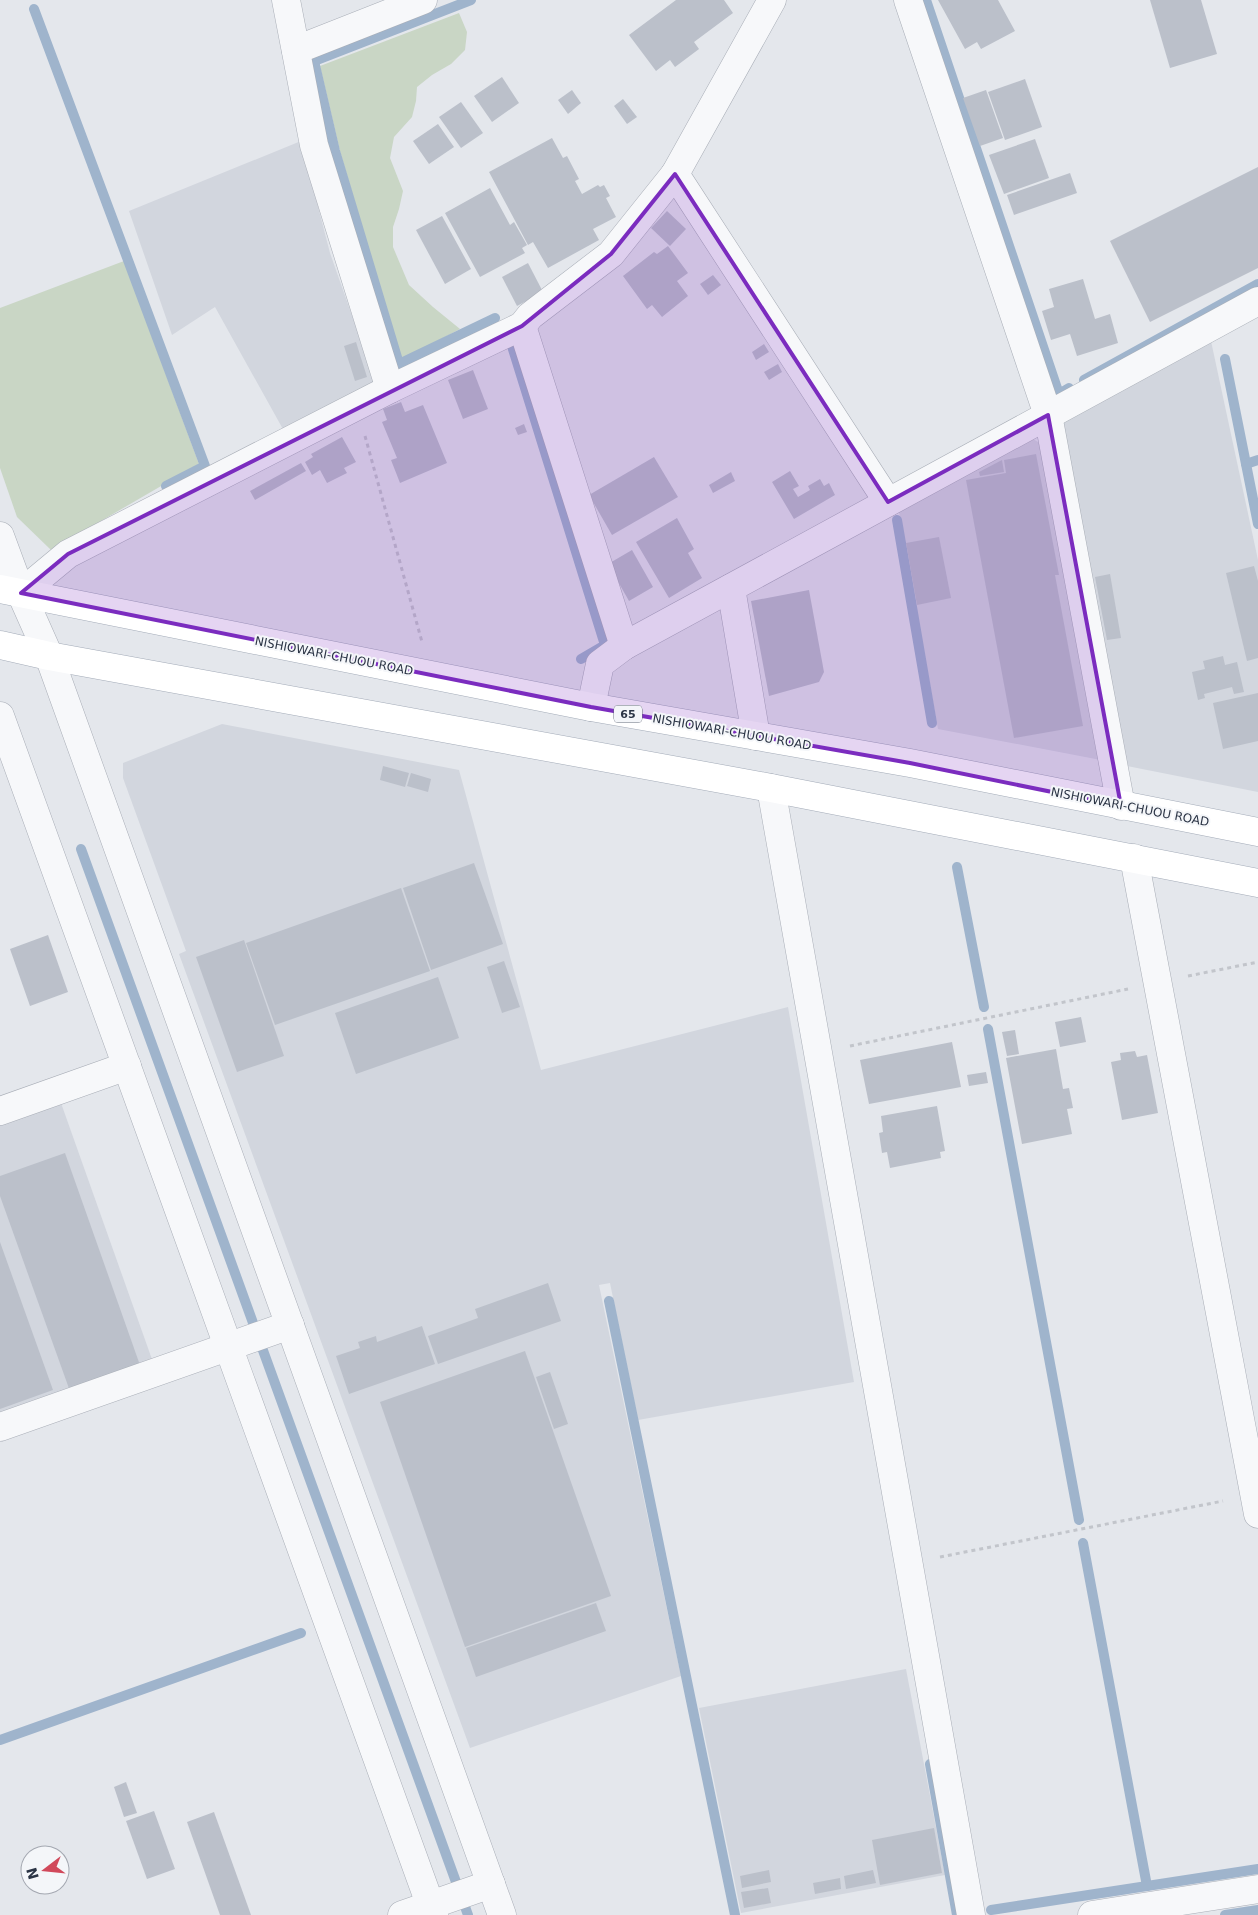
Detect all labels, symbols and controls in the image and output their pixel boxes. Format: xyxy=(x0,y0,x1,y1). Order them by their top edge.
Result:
street label: NISHIOWARI-CHUOU ROAD xyxy=(254,634,414,678)
road number: 65 xyxy=(614,706,642,722)
street label: NISHIOWARI-CHUOU ROAD xyxy=(651,711,813,753)
street label: NISHIOWARI-CHUOU ROAD xyxy=(1050,785,1210,829)
north arrow xyxy=(20,1845,70,1895)
text: N xyxy=(23,1866,42,1881)

